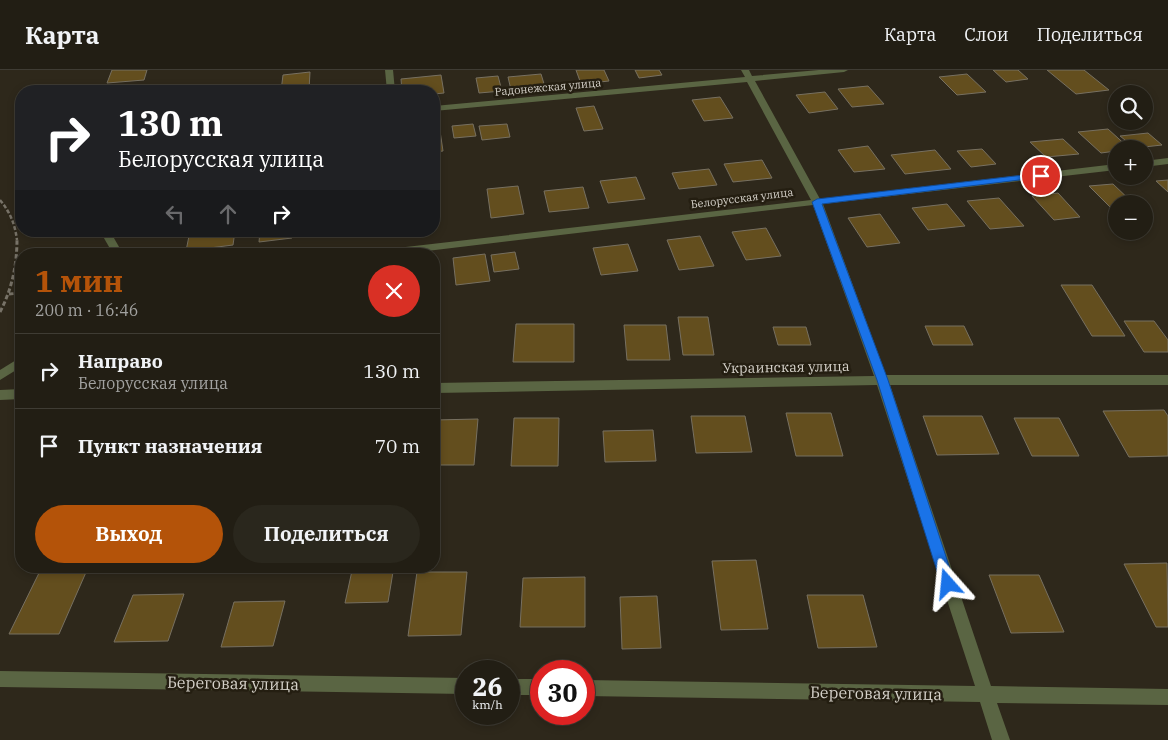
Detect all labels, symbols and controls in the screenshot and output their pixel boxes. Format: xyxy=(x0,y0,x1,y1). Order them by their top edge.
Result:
text: Карта xyxy=(25,19,100,51)
text: Карта xyxy=(884,23,936,46)
text: Слои xyxy=(964,23,1009,46)
text: Поделиться xyxy=(1037,23,1143,46)
street label: Радонежская улица xyxy=(494,75,602,99)
map controls xyxy=(1108,85,1153,240)
button: search xyxy=(1108,85,1153,130)
text: 130 m xyxy=(118,100,223,146)
icon: right xyxy=(35,105,100,170)
button: + xyxy=(1108,140,1153,185)
text: Белорусская улица xyxy=(118,144,324,173)
pin xyxy=(1020,155,1062,197)
icon: arrive xyxy=(1027,162,1055,190)
street label: Белорусская улица xyxy=(690,185,794,211)
button: − xyxy=(1108,195,1153,240)
icon: left xyxy=(161,200,189,228)
icon: ahead xyxy=(214,200,242,228)
icon: right xyxy=(267,200,295,228)
text: 1 мин xyxy=(35,261,123,300)
button: close xyxy=(368,265,420,317)
text: 200 m · 16:46 xyxy=(35,300,138,320)
text: Направо xyxy=(78,349,163,373)
icon: right xyxy=(35,357,63,385)
street label: Украинская улица xyxy=(722,357,850,377)
text: 130 m xyxy=(363,359,420,383)
text: Белорусская улица xyxy=(78,373,228,393)
icon: arrive xyxy=(35,432,63,460)
text: Пункт назначения xyxy=(78,434,262,458)
text: 70 m xyxy=(375,434,420,458)
button: Выход xyxy=(35,505,223,563)
button: Поделиться xyxy=(233,505,420,563)
position arrow xyxy=(921,557,973,609)
speed limit sign: 30 xyxy=(530,660,595,725)
text: 26 xyxy=(472,670,503,703)
street label: Береговая улица xyxy=(167,672,299,694)
street label: Береговая улица xyxy=(810,682,942,704)
text: km/h xyxy=(472,697,503,712)

